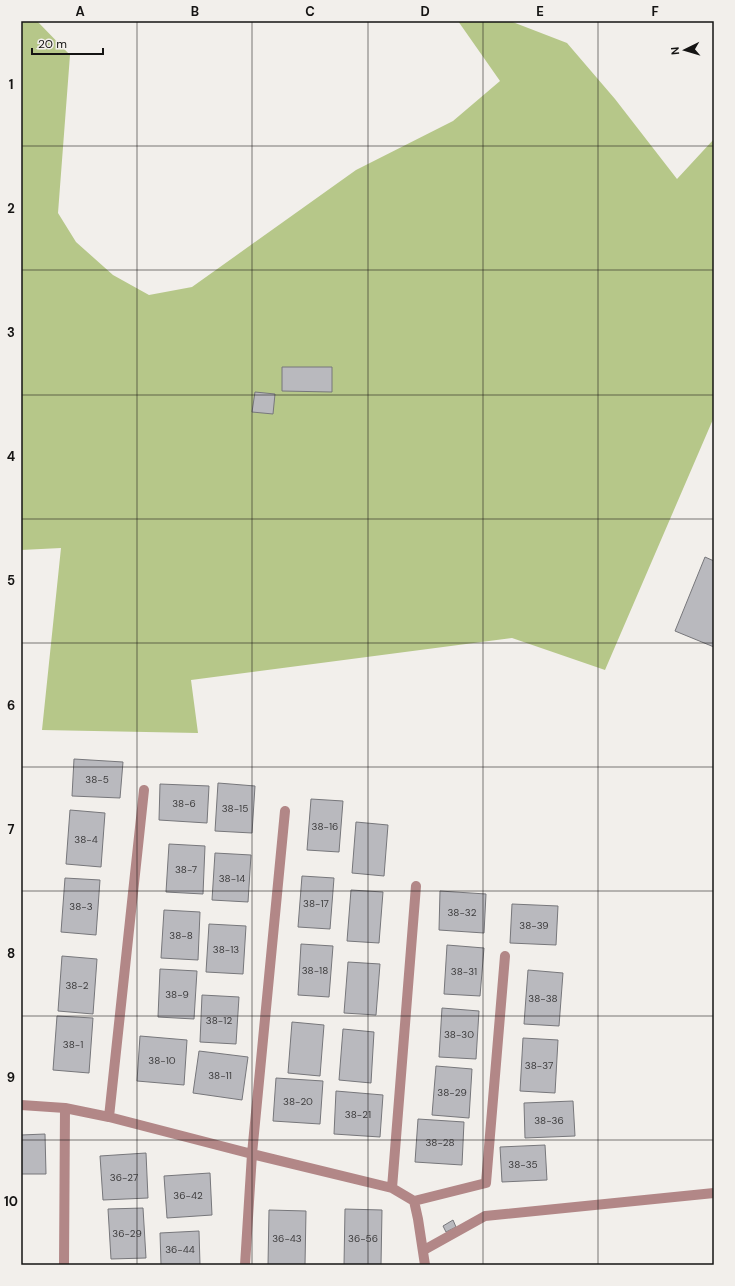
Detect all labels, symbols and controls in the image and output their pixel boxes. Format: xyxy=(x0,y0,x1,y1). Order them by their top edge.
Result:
text: A xyxy=(75,3,85,20)
text: B xyxy=(191,3,199,20)
text: C xyxy=(305,3,315,20)
text: D xyxy=(420,3,430,20)
text: E xyxy=(536,3,544,20)
text: F xyxy=(651,3,659,20)
scale bar xyxy=(32,30,103,56)
north arrow xyxy=(665,30,705,70)
text: 20 m xyxy=(38,36,67,52)
text: N xyxy=(668,46,682,55)
text: 1 xyxy=(9,76,13,93)
text: 2 xyxy=(7,200,15,217)
text: 3 xyxy=(7,324,15,341)
text: 4 xyxy=(7,448,15,465)
text: 5 xyxy=(7,572,15,589)
text: 6 xyxy=(7,697,15,714)
house number: 38-5 xyxy=(85,773,109,786)
house number: 38-6 xyxy=(172,797,196,810)
house number: 38-15 xyxy=(222,802,248,815)
house number: 38-16 xyxy=(312,820,338,833)
text: 7 xyxy=(8,821,15,838)
house number: 38-4 xyxy=(74,833,98,846)
house number: 38-7 xyxy=(175,863,197,876)
house number: 38-14 xyxy=(219,872,245,885)
house number: 38-17 xyxy=(303,897,329,910)
house number: 38-3 xyxy=(69,900,93,913)
house number: 38-32 xyxy=(447,906,477,919)
house number: 38-39 xyxy=(519,919,549,932)
house number: 38-8 xyxy=(169,929,193,942)
house number: 38-13 xyxy=(213,943,239,956)
text: 8 xyxy=(7,945,15,962)
house number: 38-18 xyxy=(302,964,328,977)
house number: 38-31 xyxy=(451,965,477,978)
house number: 38-2 xyxy=(65,979,89,992)
house number: 38-9 xyxy=(165,988,189,1001)
house number: 38-38 xyxy=(528,992,558,1005)
house number: 38-12 xyxy=(206,1014,232,1027)
house number: 38-30 xyxy=(444,1028,474,1041)
house number: 38-1 xyxy=(63,1038,83,1051)
house number: 38-10 xyxy=(148,1054,176,1067)
house number: 38-37 xyxy=(525,1059,553,1072)
text: 9 xyxy=(7,1069,15,1086)
house number: 38-11 xyxy=(208,1069,232,1082)
house number: 38-29 xyxy=(437,1086,467,1099)
house number: 38-20 xyxy=(283,1095,313,1108)
house number: 38-21 xyxy=(345,1108,371,1121)
house number: 38-36 xyxy=(534,1114,564,1127)
house number: 38-28 xyxy=(425,1136,455,1149)
house number: 38-35 xyxy=(508,1158,538,1171)
house number: 36-27 xyxy=(110,1171,138,1184)
house number: 36-42 xyxy=(173,1189,203,1202)
text: 10 xyxy=(4,1193,18,1210)
house number: 36-29 xyxy=(112,1227,142,1240)
house number: 36-43 xyxy=(272,1232,302,1245)
house number: 36-56 xyxy=(348,1232,378,1245)
house number: 36-44 xyxy=(165,1243,195,1256)

